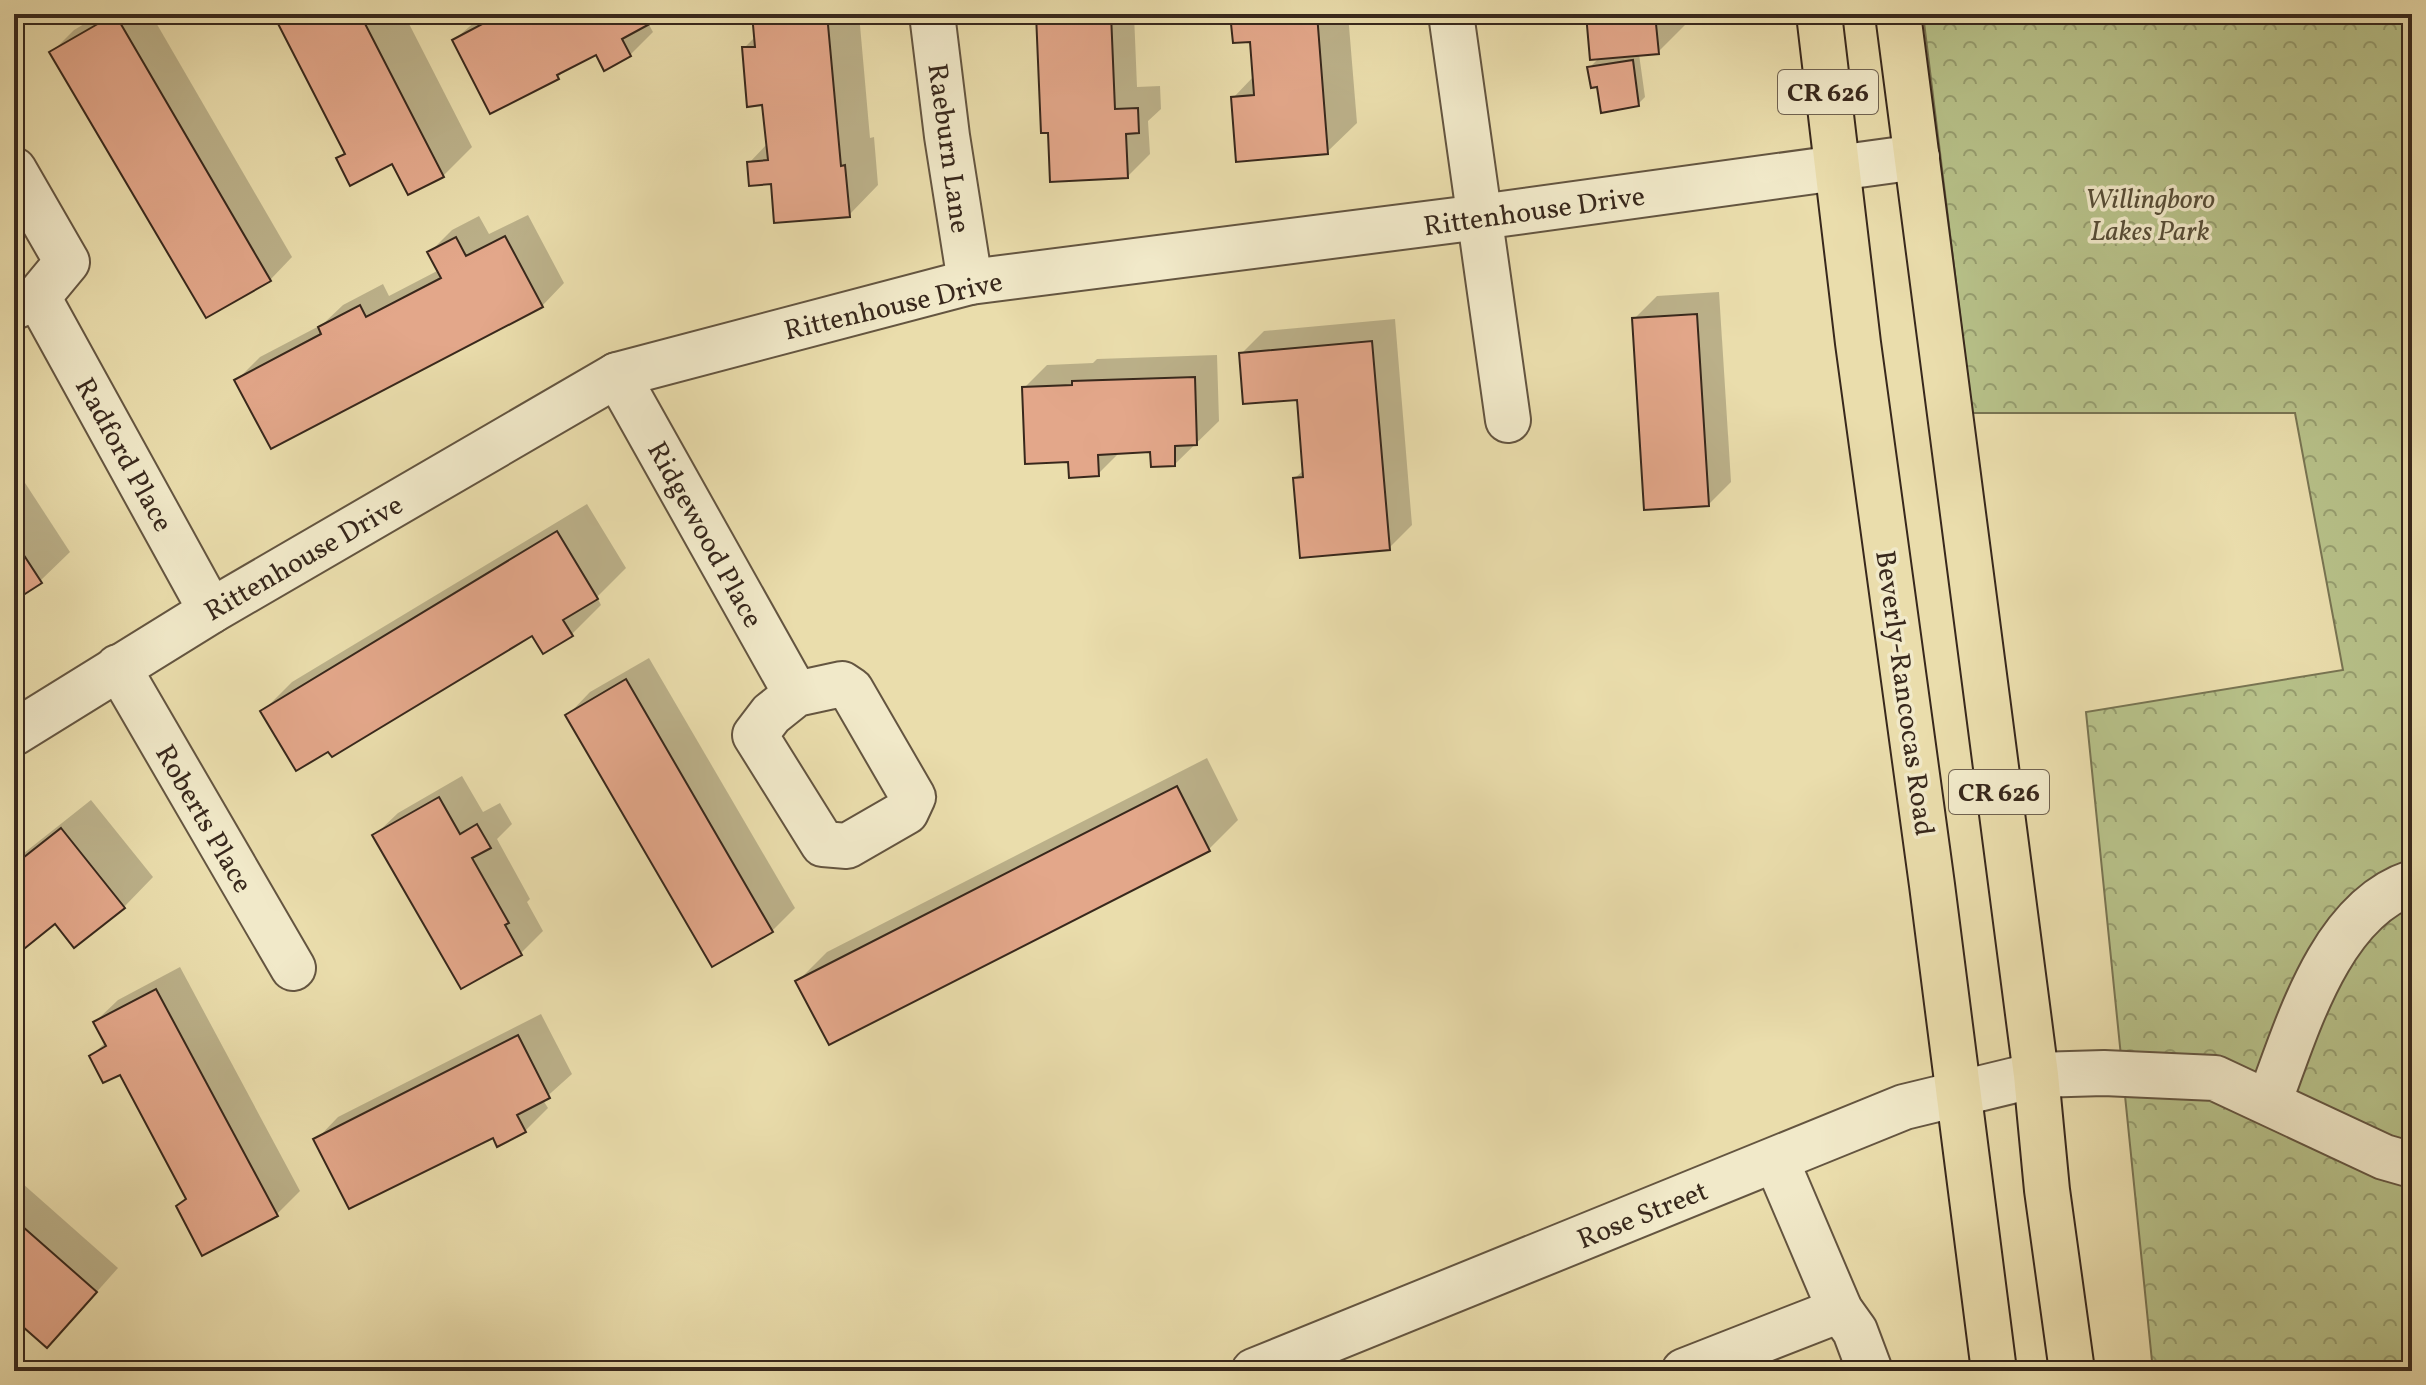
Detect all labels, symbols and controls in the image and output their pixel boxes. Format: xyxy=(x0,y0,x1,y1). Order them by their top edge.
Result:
street label: Raeburn Lane xyxy=(916,61,979,236)
road number: CR 626 xyxy=(1778,70,1878,114)
street label: Rittenhouse Drive xyxy=(1421,178,1648,247)
park label: Willingboro Lakes Park xyxy=(2085,181,2215,252)
street label: Rittenhouse Drive xyxy=(780,263,1007,352)
street label: Radford Place xyxy=(64,371,181,539)
street label: Ridgewood Place xyxy=(636,435,771,635)
street label: Rittenhouse Drive xyxy=(198,486,411,632)
street label: Beverly-Rancocas Road xyxy=(1864,548,1943,839)
street label: Roberts Place xyxy=(145,738,261,901)
road number: CR 626 xyxy=(1949,770,2049,814)
street label: Rose Street xyxy=(1572,1172,1714,1260)

